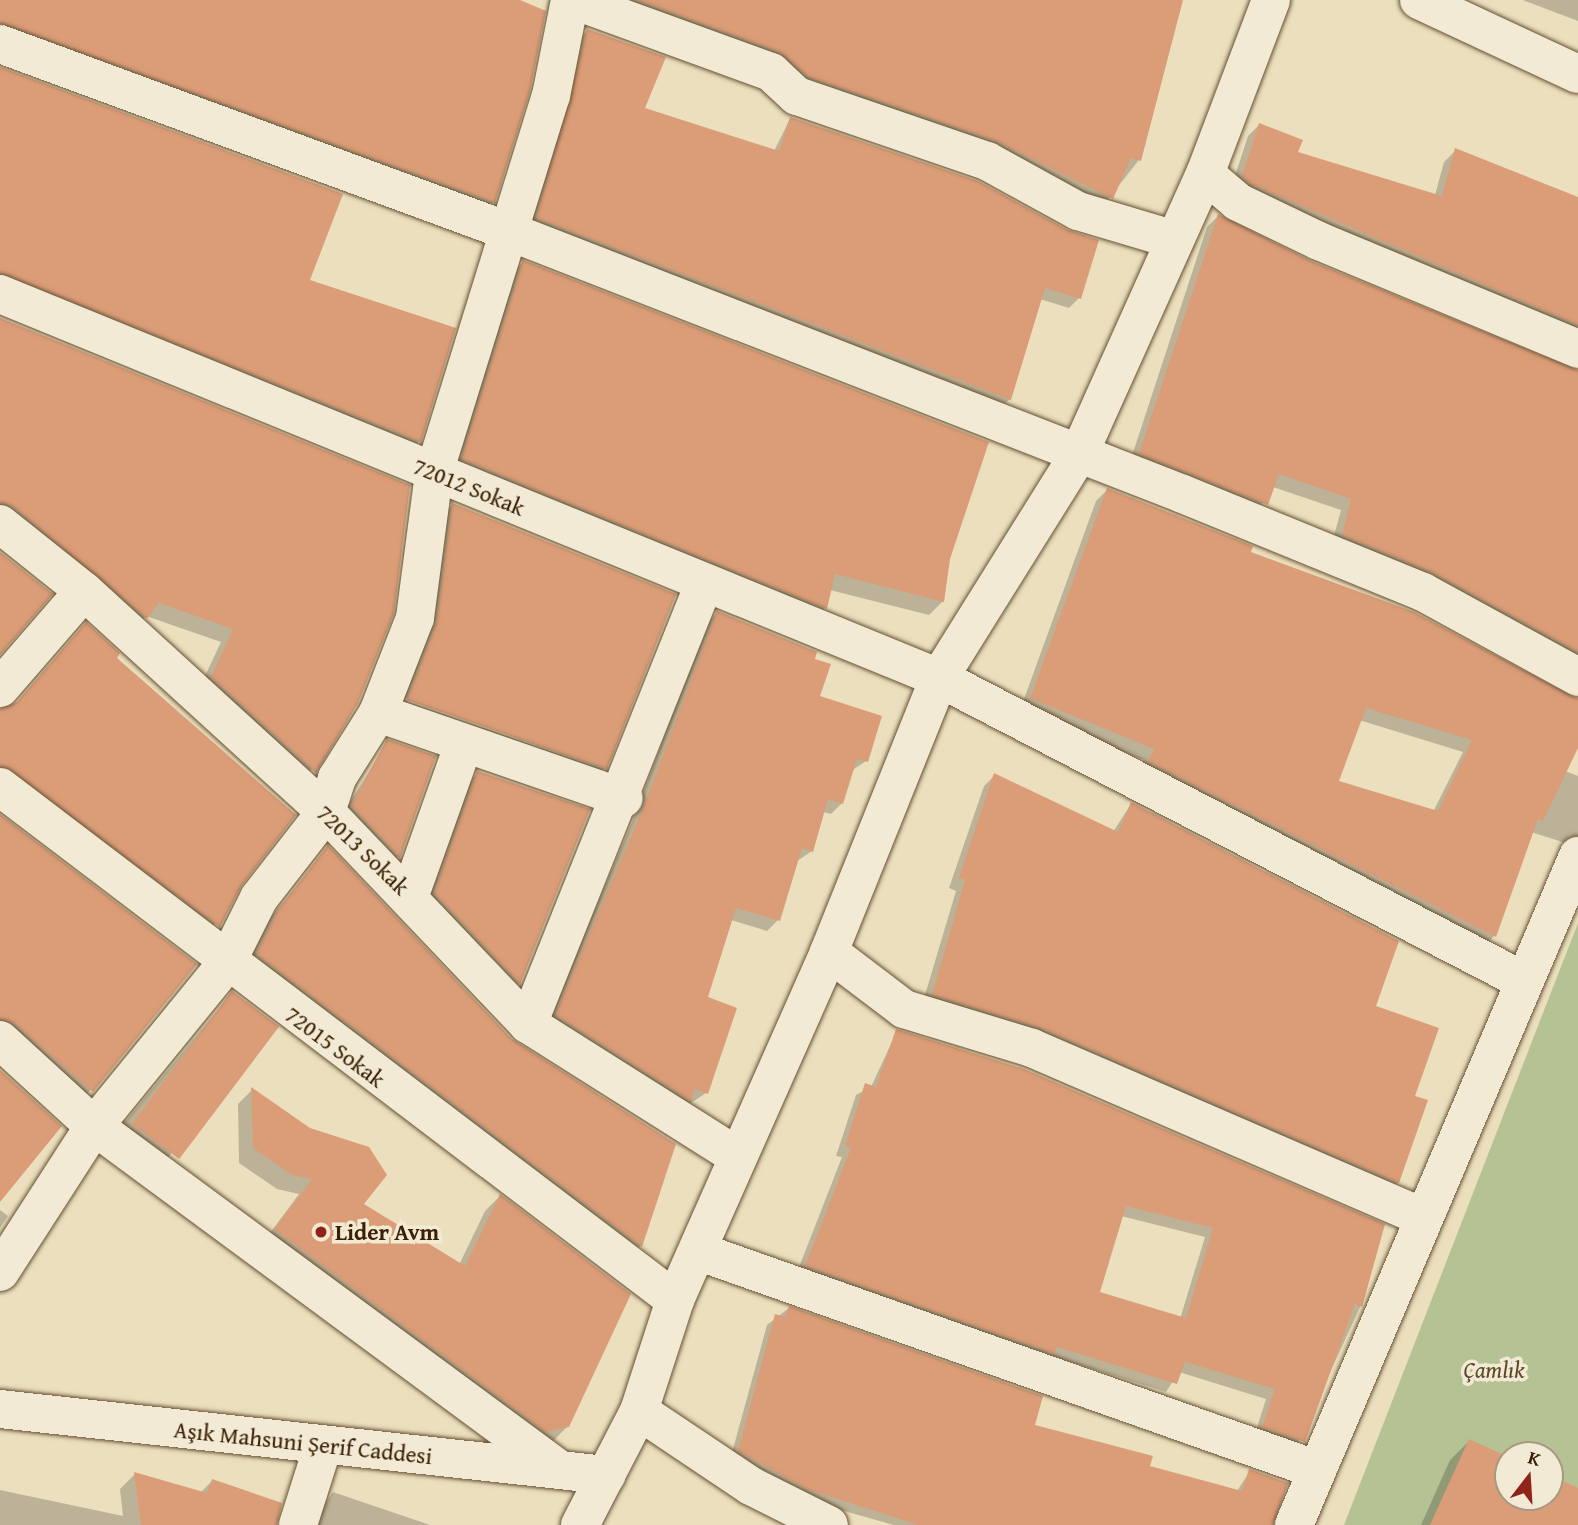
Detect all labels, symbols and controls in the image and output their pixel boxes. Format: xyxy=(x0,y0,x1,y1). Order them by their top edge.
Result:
street label: 72012 Sokak xyxy=(409,452,529,522)
street label: 72013 Sokak xyxy=(311,799,415,901)
street label: 72015 Sokak xyxy=(280,1001,390,1093)
place label: Lider Avm xyxy=(335,1218,439,1246)
marker: Lider Avm xyxy=(313,1224,329,1240)
park label: Çamlık xyxy=(1464,1356,1524,1384)
street label: Aşık Mahsuni Şerif Caddesi xyxy=(172,1416,434,1470)
north arrow xyxy=(1494,1441,1564,1511)
text: K xyxy=(1525,1443,1544,1473)

